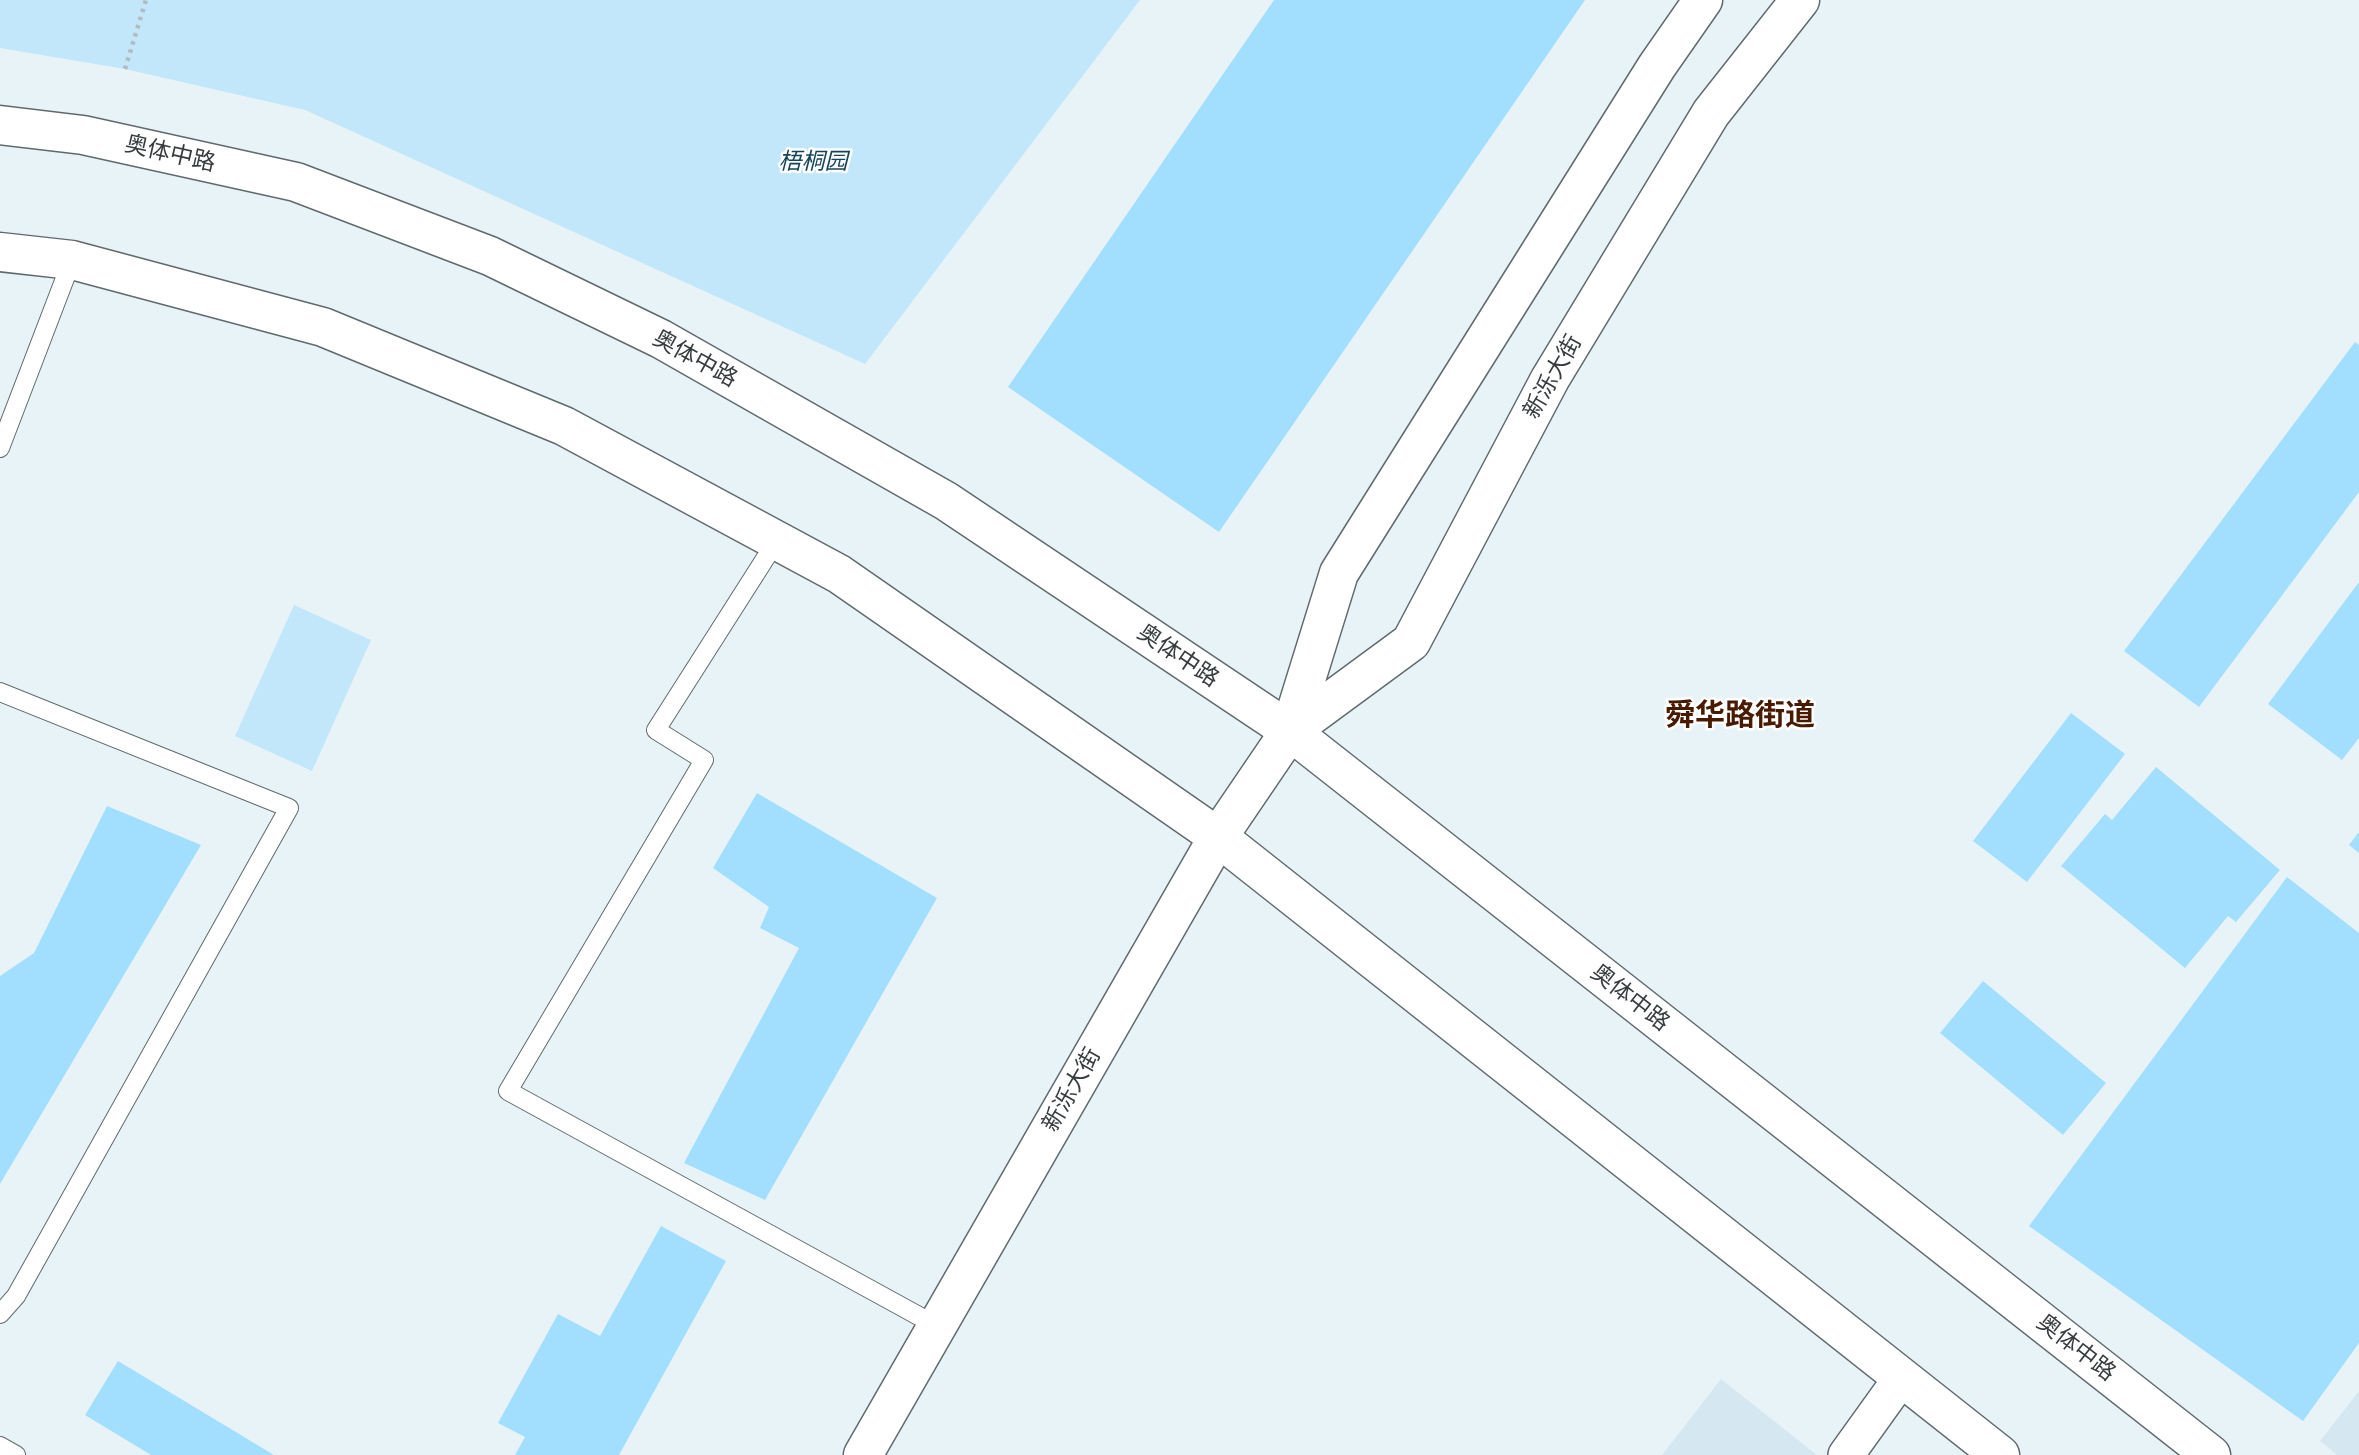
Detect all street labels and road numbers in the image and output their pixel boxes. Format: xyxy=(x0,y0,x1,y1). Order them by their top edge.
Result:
street label: 奥体中路 xyxy=(122,130,218,178)
street label: 奥体中路 xyxy=(648,325,742,393)
street label: 新泺大街 xyxy=(1518,330,1588,424)
street label: 奥体中路 xyxy=(1132,619,1224,693)
street label: 奥体中路 xyxy=(1585,959,1675,1037)
street label: 新泺大街 xyxy=(1037,1043,1107,1137)
street label: 奥体中路 xyxy=(2031,1309,2121,1387)

